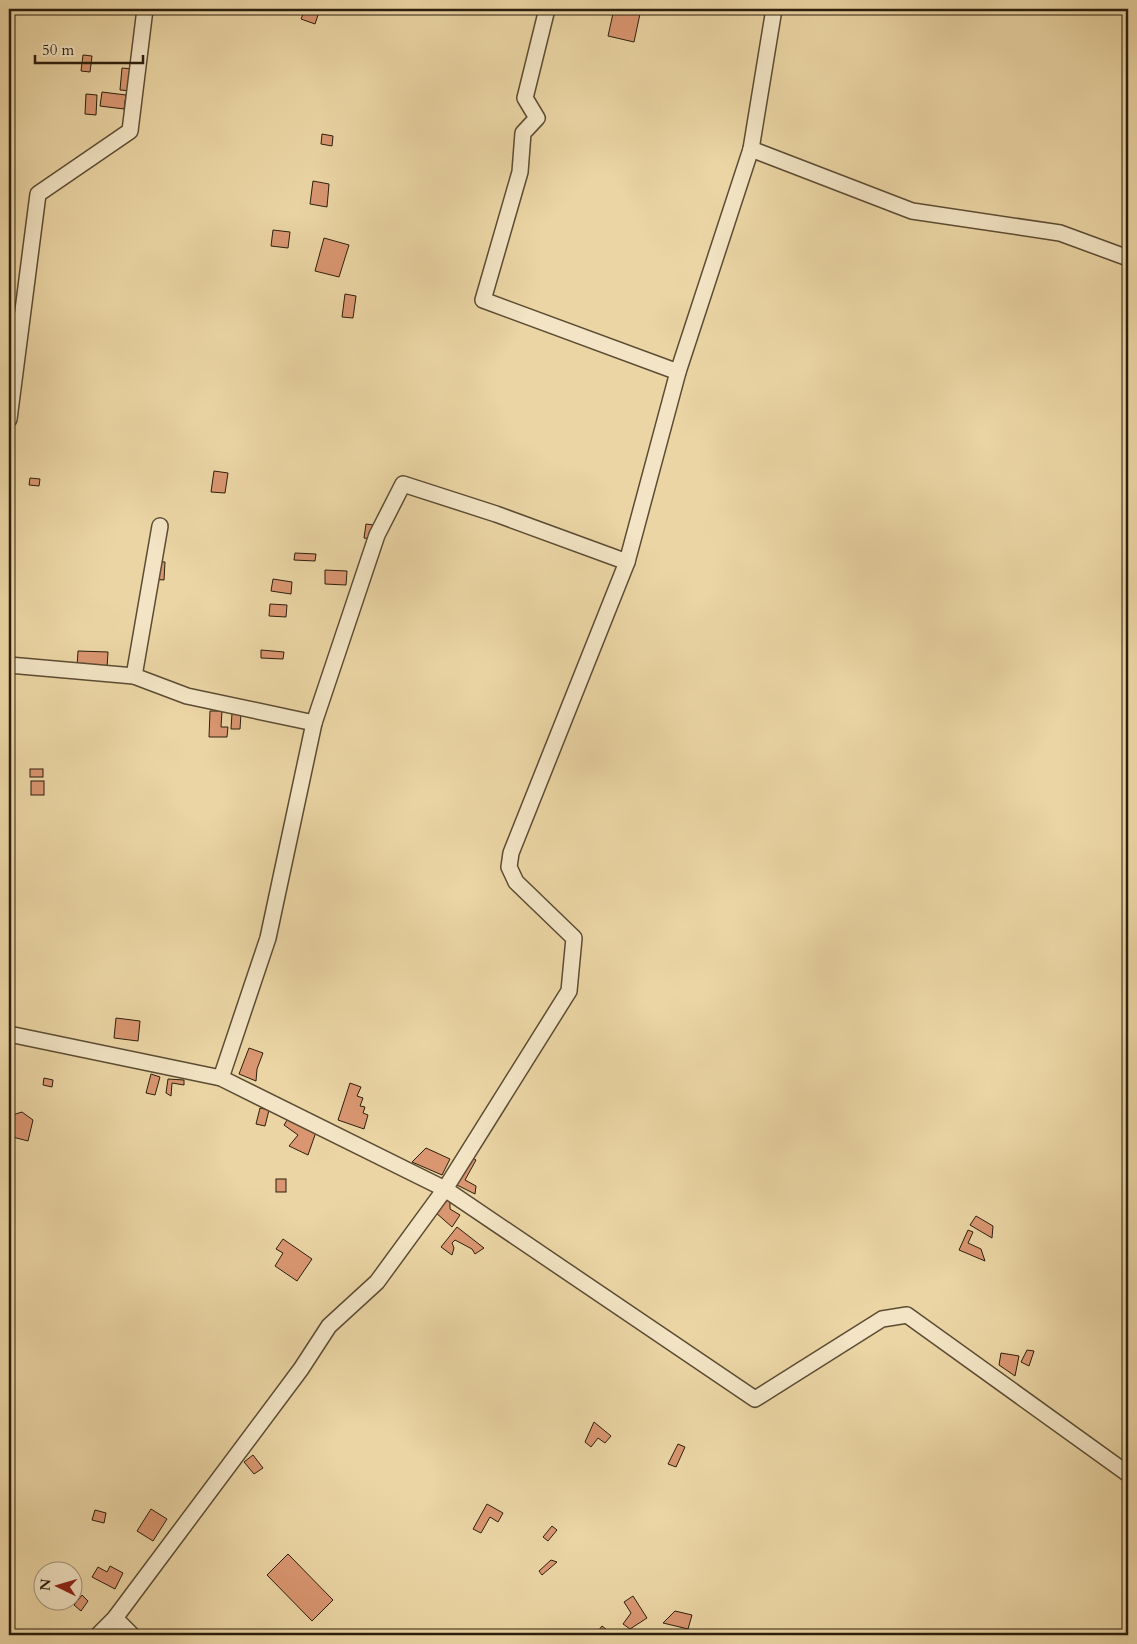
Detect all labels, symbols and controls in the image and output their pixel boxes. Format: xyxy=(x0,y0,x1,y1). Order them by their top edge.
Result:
scale bar xyxy=(35,32,142,64)
text: 50 m xyxy=(42,40,74,60)
north arrow xyxy=(32,1562,82,1612)
text: N xyxy=(36,1578,56,1592)

